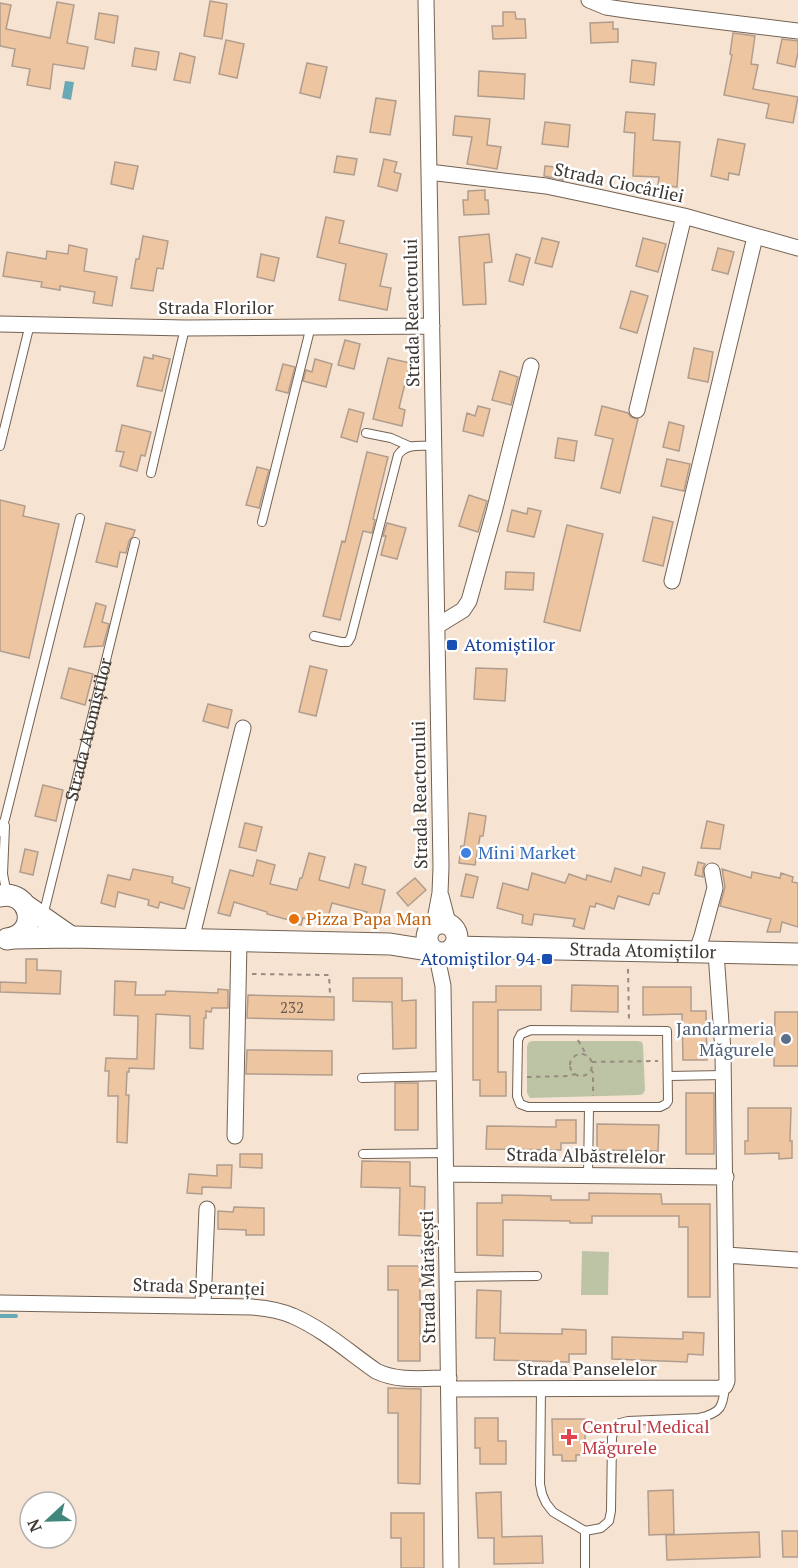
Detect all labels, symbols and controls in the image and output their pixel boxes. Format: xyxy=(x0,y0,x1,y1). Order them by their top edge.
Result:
street label: Strada Ciocârliei xyxy=(552,157,686,208)
street label: Strada Reactorului xyxy=(398,239,424,387)
street label: Strada Florilor xyxy=(158,295,274,319)
place label: Atomiștilor xyxy=(464,632,555,656)
marker: Atomiștilor xyxy=(445,638,459,652)
street label: Strada Atomiștilor xyxy=(59,655,117,803)
street label: Strada Reactorului xyxy=(406,721,432,869)
place label: Mini Market xyxy=(478,840,576,864)
marker: Mini Market xyxy=(459,846,473,860)
place label: Pizza Papa Man xyxy=(306,906,432,930)
marker: Pizza Papa Man xyxy=(287,912,301,926)
street label: Strada Atomiștilor xyxy=(569,936,717,963)
place label: Atomiștilor 94 xyxy=(420,946,535,970)
marker: Atomiștilor 94 xyxy=(540,952,554,966)
house number: 232 xyxy=(280,997,304,1017)
place label: Jandarmeria Măgurele xyxy=(676,1016,774,1061)
marker: Jandarmeria Măgurele xyxy=(779,1032,793,1046)
street label: Strada Albăstrelelor xyxy=(506,1142,666,1168)
street label: Strada Mărășești xyxy=(414,1210,440,1344)
street label: Strada Speranței xyxy=(132,1272,266,1300)
street label: Strada Panselelor xyxy=(517,1356,657,1380)
place label: Centrul Medical Măgurele xyxy=(582,1414,710,1459)
marker: Centrul Medical Măgurele xyxy=(560,1428,578,1446)
north arrow xyxy=(18,1490,78,1550)
text: N xyxy=(22,1516,47,1535)

